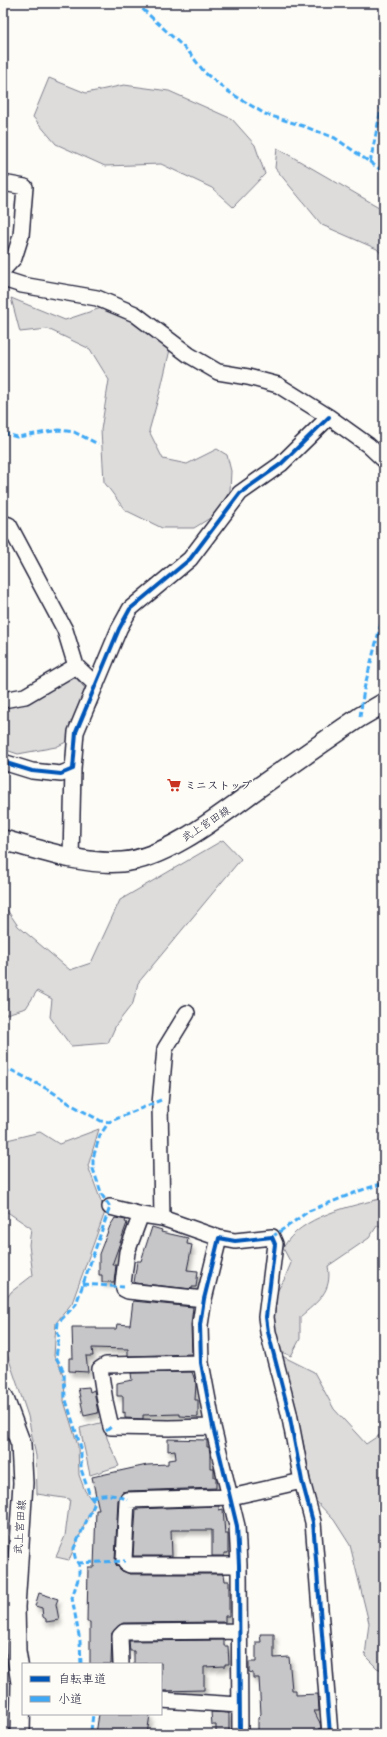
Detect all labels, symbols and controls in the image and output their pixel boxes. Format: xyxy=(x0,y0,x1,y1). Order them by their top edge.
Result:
supermarket icon: ミニストップ xyxy=(166,777,182,793)
place label: ミニストップ xyxy=(185,779,252,792)
street label: 武上宮田線 xyxy=(179,804,233,844)
street label: 武上宮田線 xyxy=(12,1499,28,1555)
legend xyxy=(22,1663,162,1715)
text: 自転車道 xyxy=(58,1672,106,1686)
text: 小道 xyxy=(58,1692,82,1706)

